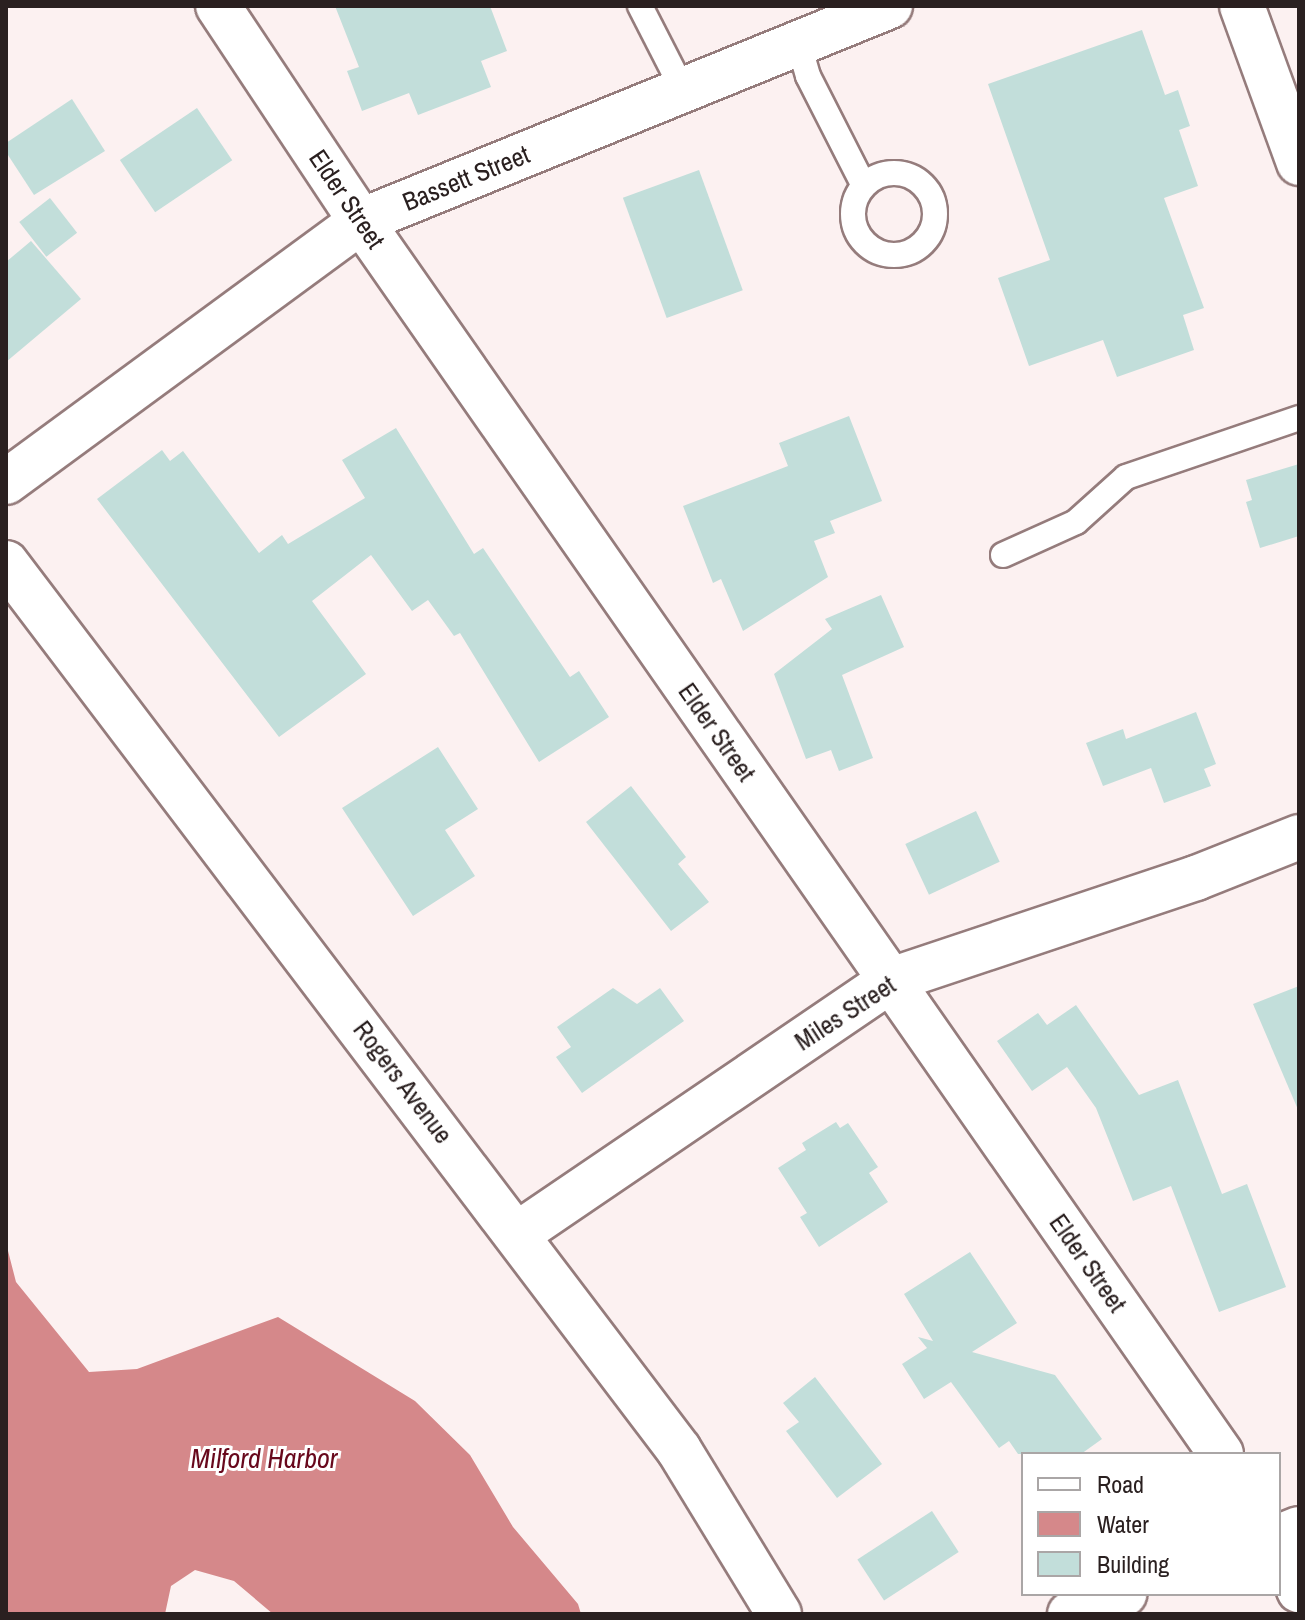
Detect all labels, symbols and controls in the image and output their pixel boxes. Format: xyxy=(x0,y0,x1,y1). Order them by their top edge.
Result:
street label: Bassett Street xyxy=(398,138,534,218)
street label: Elder Street xyxy=(303,144,391,254)
street label: Elder Street xyxy=(672,677,762,787)
street label: Miles Street xyxy=(789,969,901,1057)
street label: Rogers Avenue xyxy=(346,1014,460,1150)
street label: Elder Street xyxy=(1043,1208,1133,1318)
water label: Milford Harbor xyxy=(191,1441,337,1475)
legend xyxy=(1021,1452,1281,1596)
text: Road xyxy=(1097,1468,1144,1500)
text: Water xyxy=(1097,1508,1149,1540)
text: Building xyxy=(1097,1548,1169,1580)

